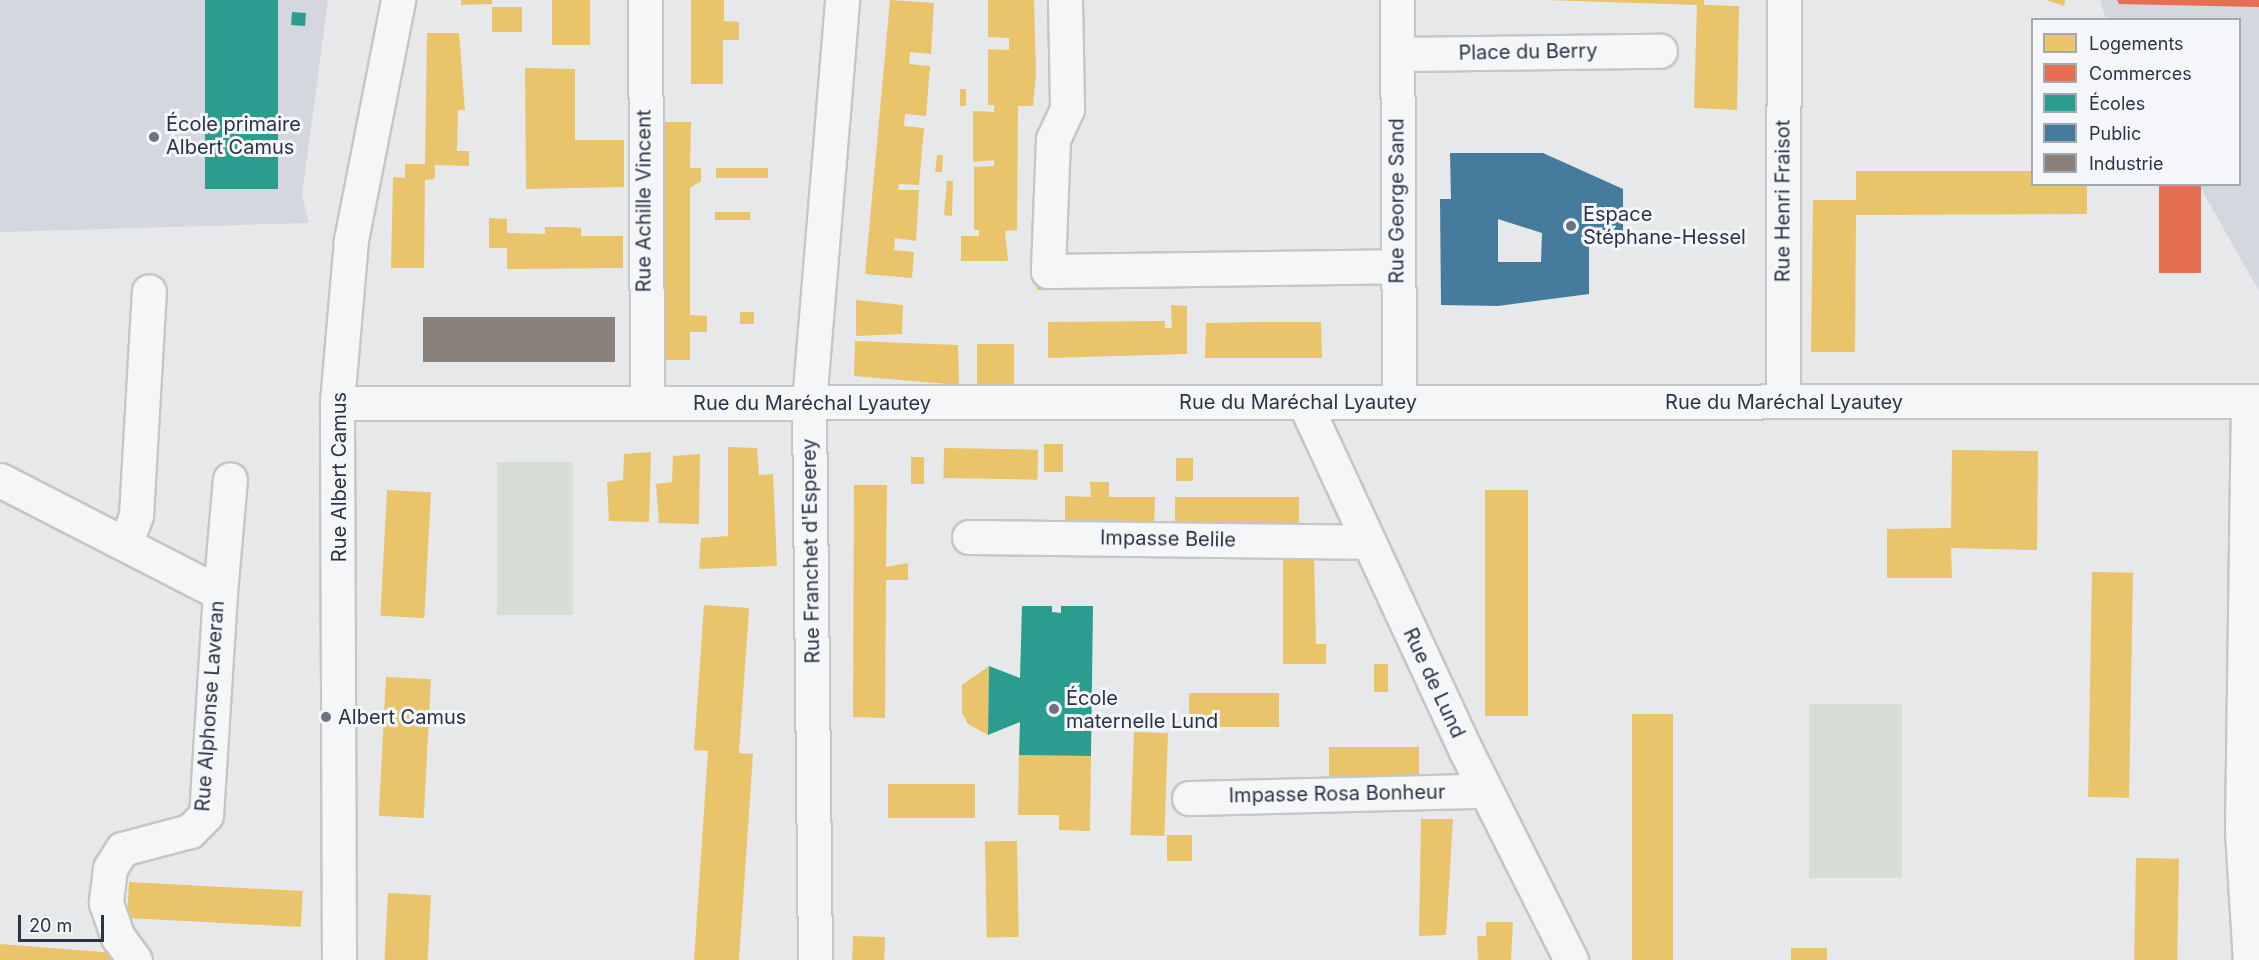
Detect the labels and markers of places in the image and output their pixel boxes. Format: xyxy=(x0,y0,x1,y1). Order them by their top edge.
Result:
place label: École primaire Albert Camus xyxy=(166,113,301,160)
marker: École primaire Albert Camus xyxy=(147,130,161,144)
place label: Espace Stéphane-Hessel xyxy=(1583,202,1746,249)
marker: Espace Stéphane-Hessel xyxy=(1564,219,1578,233)
place label: École maternelle Lund xyxy=(1066,686,1218,733)
marker: École maternelle Lund xyxy=(1047,702,1061,716)
place label: Albert Camus xyxy=(338,705,466,729)
marker: Albert Camus xyxy=(319,710,333,724)

